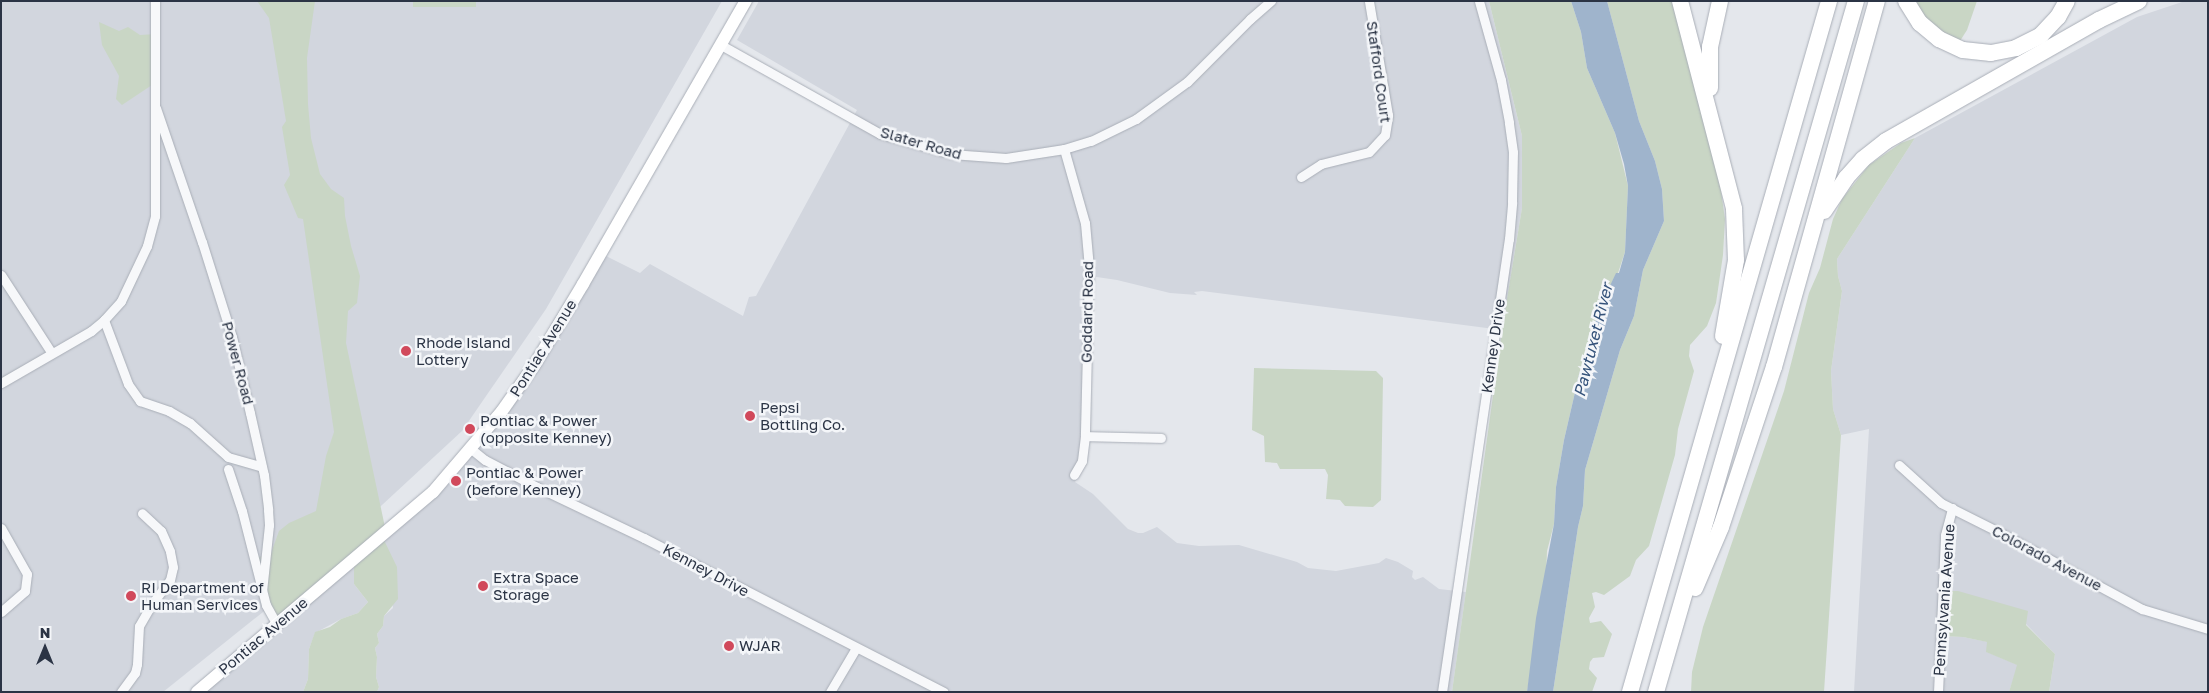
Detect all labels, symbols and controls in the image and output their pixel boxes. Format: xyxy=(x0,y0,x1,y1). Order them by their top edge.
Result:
street label: Stafford Court xyxy=(1363,20,1395,124)
street label: Slater Road xyxy=(878,123,964,163)
street label: Goddard Road xyxy=(1077,261,1097,363)
water label: Pawtuxet River xyxy=(1570,281,1616,399)
street label: Pontiac Avenue xyxy=(506,296,580,400)
street label: Kenney Drive xyxy=(1477,298,1509,394)
street label: Power Road xyxy=(218,319,258,407)
place label: Rhode Island Lottery xyxy=(416,333,510,368)
marker: Rhode Island Lottery xyxy=(400,345,412,357)
place label: Pepsi Bottling Co. xyxy=(760,398,845,433)
marker: Pepsi Bottling Co. xyxy=(744,410,756,422)
place label: Pontiac & Power (opposite Kenney) xyxy=(480,411,612,446)
marker: Pontiac & Power (opposite Kenney) xyxy=(464,423,476,435)
place label: Pontiac & Power (before Kenney) xyxy=(466,463,583,498)
marker: Pontiac & Power (before Kenney) xyxy=(450,475,462,487)
street label: Colorado Avenue xyxy=(1989,521,2105,595)
street label: Pennsylvania Avenue xyxy=(1930,523,1958,677)
street label: Kenney Drive xyxy=(660,540,752,600)
place label: Extra Space Storage xyxy=(493,568,579,603)
place label: RI Department of Human Services xyxy=(141,578,264,613)
marker: Extra Space Storage xyxy=(477,580,489,592)
marker: RI Department of Human Services xyxy=(125,590,137,602)
street label: Pontiac Avenue xyxy=(215,593,311,679)
north arrow xyxy=(20,623,70,673)
text: N xyxy=(40,624,50,641)
place label: WJAR xyxy=(739,637,781,655)
marker: WJAR xyxy=(723,640,735,652)

